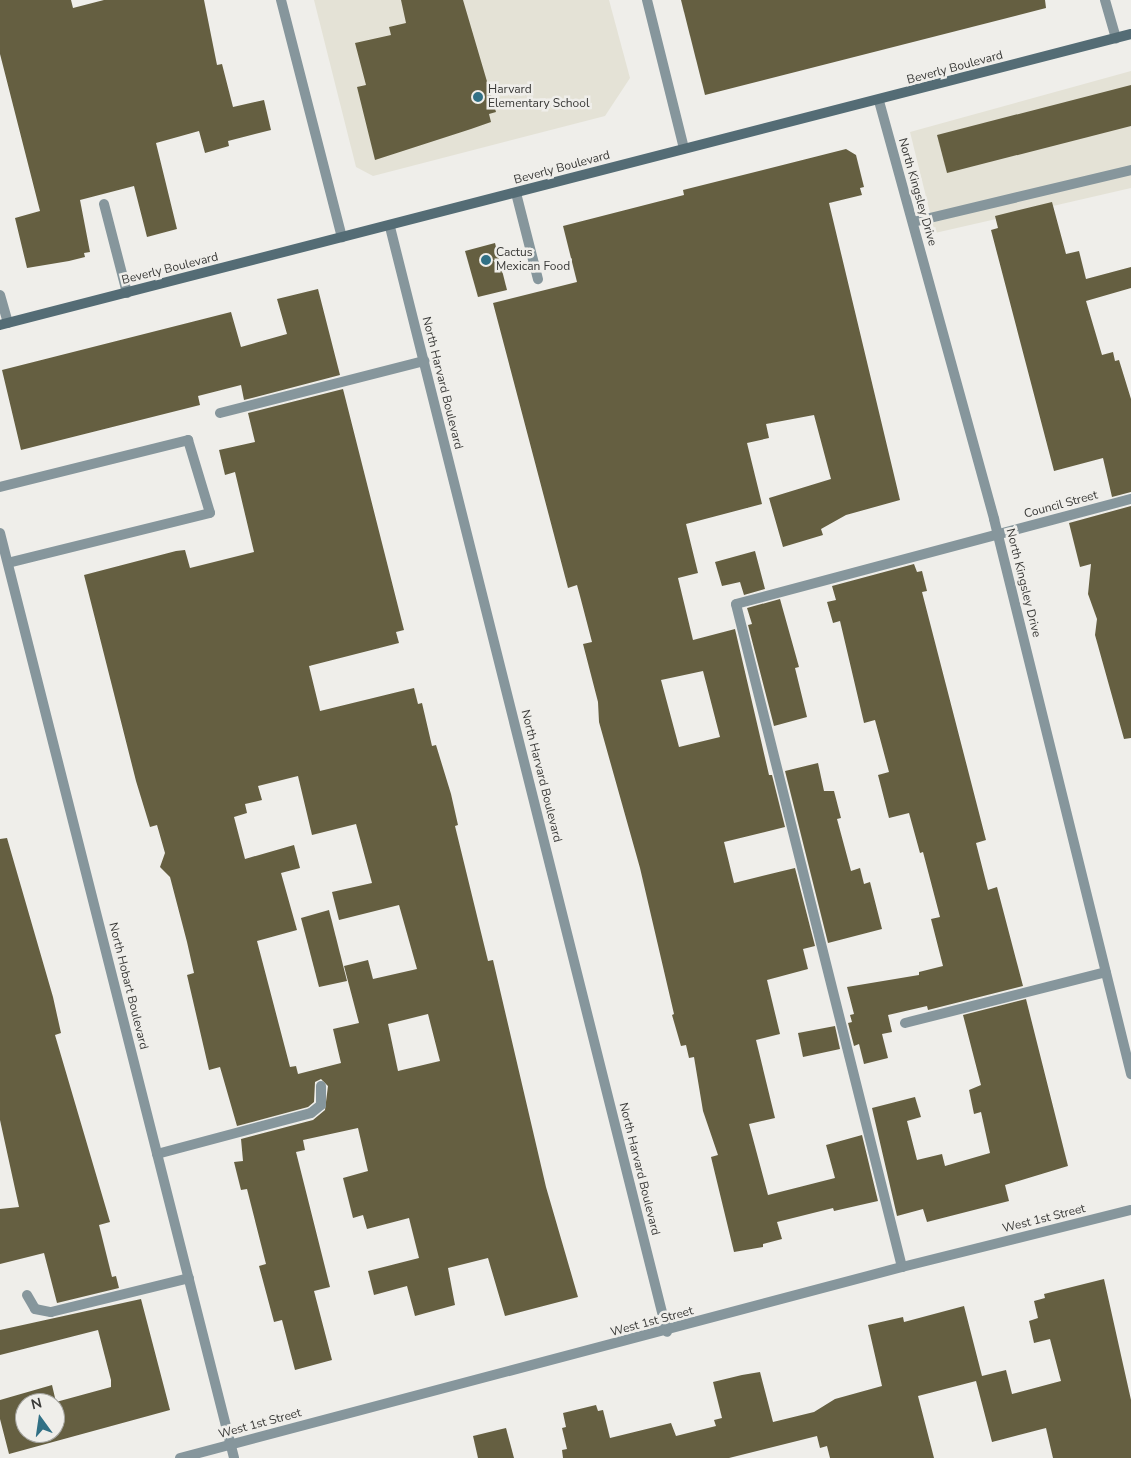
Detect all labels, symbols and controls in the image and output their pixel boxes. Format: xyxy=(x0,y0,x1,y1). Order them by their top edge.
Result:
street label: Beverly Boulevard xyxy=(905,48,1005,88)
place label: Harvard Elementary School xyxy=(488,83,589,111)
marker: Harvard Elementary School xyxy=(472,91,484,103)
street label: North Kingsley Drive xyxy=(895,136,939,248)
street label: Beverly Boulevard xyxy=(512,148,612,188)
place label: Cactus Mexican Food xyxy=(496,246,570,274)
street label: Beverly Boulevard xyxy=(120,250,220,288)
marker: Cactus Mexican Food xyxy=(480,254,492,266)
street label: North Harvard Boulevard xyxy=(419,315,465,451)
street label: Council Street xyxy=(1023,488,1099,522)
street label: North Kingsley Drive xyxy=(1003,527,1043,639)
street label: North Harvard Boulevard xyxy=(518,708,564,844)
street label: North Hobart Boulevard xyxy=(105,921,151,1051)
street label: North Harvard Boulevard xyxy=(616,1101,662,1237)
street label: West 1st Street xyxy=(1001,1202,1087,1236)
street label: West 1st Street xyxy=(609,1304,695,1340)
north arrow xyxy=(15,1393,65,1443)
text: N xyxy=(29,1393,44,1414)
street label: West 1st Street xyxy=(217,1406,303,1442)

